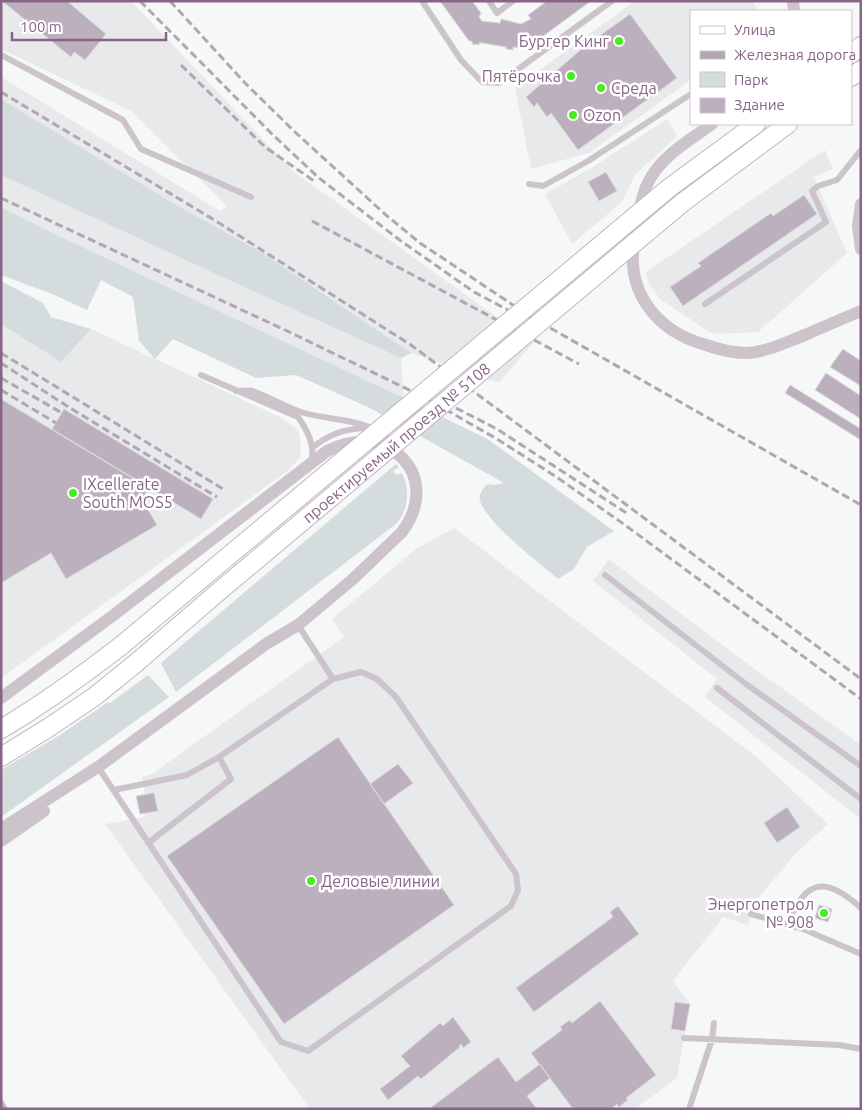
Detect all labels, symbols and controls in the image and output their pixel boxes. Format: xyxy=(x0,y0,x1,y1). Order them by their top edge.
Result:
scale bar xyxy=(12,10,166,42)
legend xyxy=(690,10,852,125)
text: 100 m xyxy=(20,18,62,35)
text: Улица xyxy=(734,21,776,38)
place label: Бургер Кинг xyxy=(519,32,610,50)
marker: Бургер Кинг xyxy=(613,35,625,47)
text: Железная дорога xyxy=(734,46,856,63)
place label: Пятёрочка xyxy=(482,67,561,85)
marker: Пятёрочка xyxy=(565,70,577,82)
text: Парк xyxy=(734,71,769,88)
place label: Среда xyxy=(611,79,657,97)
marker: Среда xyxy=(595,82,607,94)
text: Здание xyxy=(734,96,785,113)
place label: Ozon xyxy=(583,106,621,124)
marker: Ozon xyxy=(567,109,579,121)
street label: проектируемый проезд № 5108 xyxy=(299,359,494,526)
place label: IXcellerate South MOS5 xyxy=(83,475,173,511)
marker: IXcellerate South MOS5 xyxy=(67,487,79,499)
place label: Деловые линии xyxy=(321,872,440,890)
marker: Деловые линии xyxy=(305,875,317,887)
place label: Энергопетрол № 908 xyxy=(708,895,814,931)
marker: Энергопетрол № 908 xyxy=(818,907,830,919)

